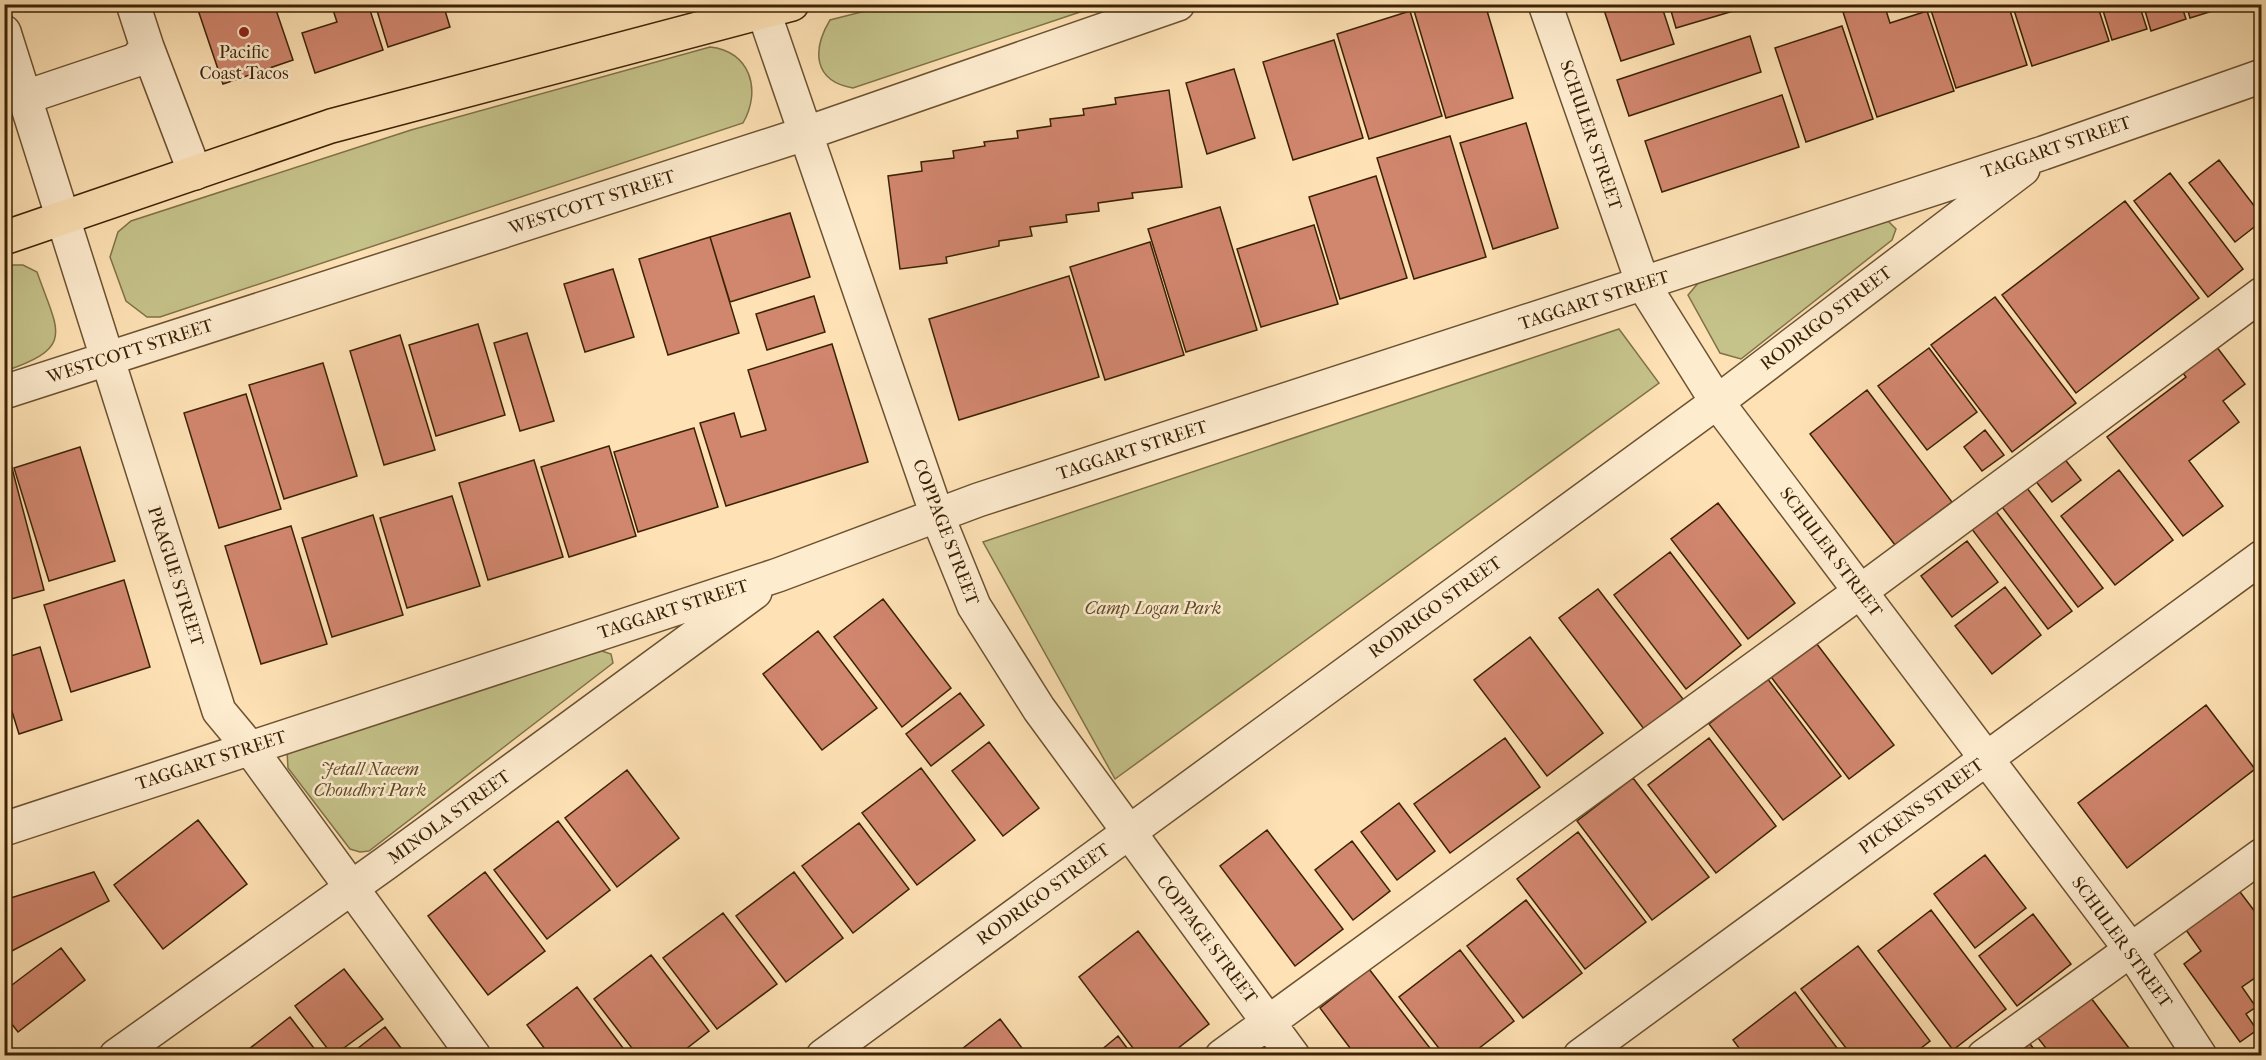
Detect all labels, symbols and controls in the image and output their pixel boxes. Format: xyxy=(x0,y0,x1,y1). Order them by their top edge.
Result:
marker: Pacific Coast Tacos xyxy=(237,25,251,39)
place label: Pacific Coast Tacos xyxy=(199,42,289,84)
street label: SCHULER STREET xyxy=(1555,58,1626,214)
street label: TAGGART STREET xyxy=(1978,112,2135,183)
street label: WESTCOTT STREET xyxy=(505,165,679,240)
street label: RODRIGO STREET xyxy=(1756,262,1897,375)
street label: TAGGART STREET xyxy=(1516,266,1673,335)
street label: WESTCOTT STREET xyxy=(43,314,217,389)
street label: TAGGART STREET xyxy=(1054,416,1211,485)
street label: COPPAGE STREET xyxy=(908,456,983,609)
street label: SCHULER STREET xyxy=(1775,483,1887,622)
street label: PRAGUE STREET xyxy=(143,504,208,649)
street label: RODRIGO STREET xyxy=(1365,552,1507,663)
street label: TAGGART STREET xyxy=(595,575,752,644)
park label: Camp Logan Park xyxy=(1084,598,1222,619)
street label: TAGGART STREET xyxy=(133,726,290,795)
street label: PICKENS STREET xyxy=(1855,754,1988,859)
park label: Jetall Naeem Choudhri Park xyxy=(313,759,427,801)
street label: MINOLA STREET xyxy=(384,765,515,869)
street label: RODRIGO STREET xyxy=(973,839,1115,950)
street label: COPPAGE STREET xyxy=(1152,871,1262,1008)
street label: SCHULER STREET xyxy=(2067,873,2177,1013)

